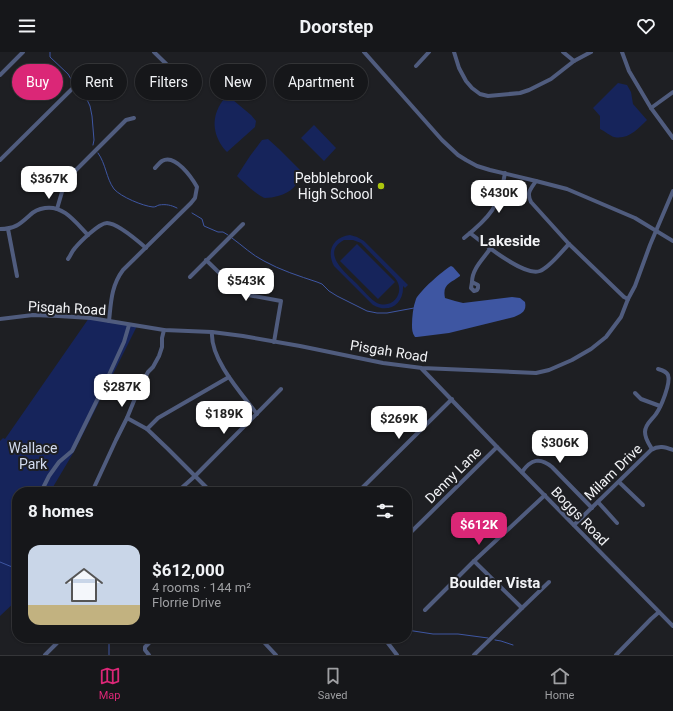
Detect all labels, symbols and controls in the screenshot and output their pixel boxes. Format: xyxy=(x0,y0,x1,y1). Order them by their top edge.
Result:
icon: menu xyxy=(16,15,38,37)
icon: heart xyxy=(635,15,657,37)
text: Doorstep xyxy=(300,16,373,37)
chip: Buy xyxy=(12,64,63,100)
chip: Rent xyxy=(71,64,127,100)
chip: Filters xyxy=(135,64,202,100)
chip: New xyxy=(210,64,266,100)
chip: Apartment xyxy=(274,64,368,100)
pin: $367K xyxy=(21,166,77,200)
place label: Pebblebrook High School xyxy=(295,170,374,202)
text: $367K xyxy=(30,171,68,186)
pin: $430K xyxy=(471,180,527,214)
marker: Pebblebrook High School xyxy=(376,181,386,191)
text: $430K xyxy=(480,185,518,200)
district label: Lakeside xyxy=(480,232,540,250)
pin: $543K xyxy=(218,268,274,302)
text: $543K xyxy=(227,273,265,288)
street label: Pisgah Road xyxy=(28,298,106,318)
street label: Pisgah Road xyxy=(349,337,429,365)
pin: $287K xyxy=(94,374,150,408)
text: $287K xyxy=(103,379,141,394)
pin: $189K xyxy=(196,401,252,435)
text: $189K xyxy=(205,406,243,421)
pin: $269K xyxy=(371,406,427,440)
text: $269K xyxy=(380,411,418,426)
pin: $306K xyxy=(532,430,588,464)
text: $306K xyxy=(541,435,579,450)
park label: Wallace Park xyxy=(9,440,58,472)
street label: Milam Drive xyxy=(581,441,645,503)
street label: Denny Lane xyxy=(422,444,484,506)
street label: Boggs Road xyxy=(548,483,612,549)
icon: filters xyxy=(374,500,396,522)
text: 8 homes xyxy=(28,501,94,521)
pin: $612K xyxy=(451,512,507,546)
text: $612K xyxy=(460,517,498,532)
text: $612,000 xyxy=(152,560,224,580)
icon: home xyxy=(60,561,108,609)
district label: Boulder Vista xyxy=(450,574,540,592)
text: 4 rooms · 144 m² xyxy=(152,580,251,595)
text: Florrie Drive xyxy=(152,595,221,610)
tab: Map xyxy=(99,665,121,702)
tab: Saved xyxy=(318,665,348,702)
tab: Home xyxy=(545,665,574,702)

